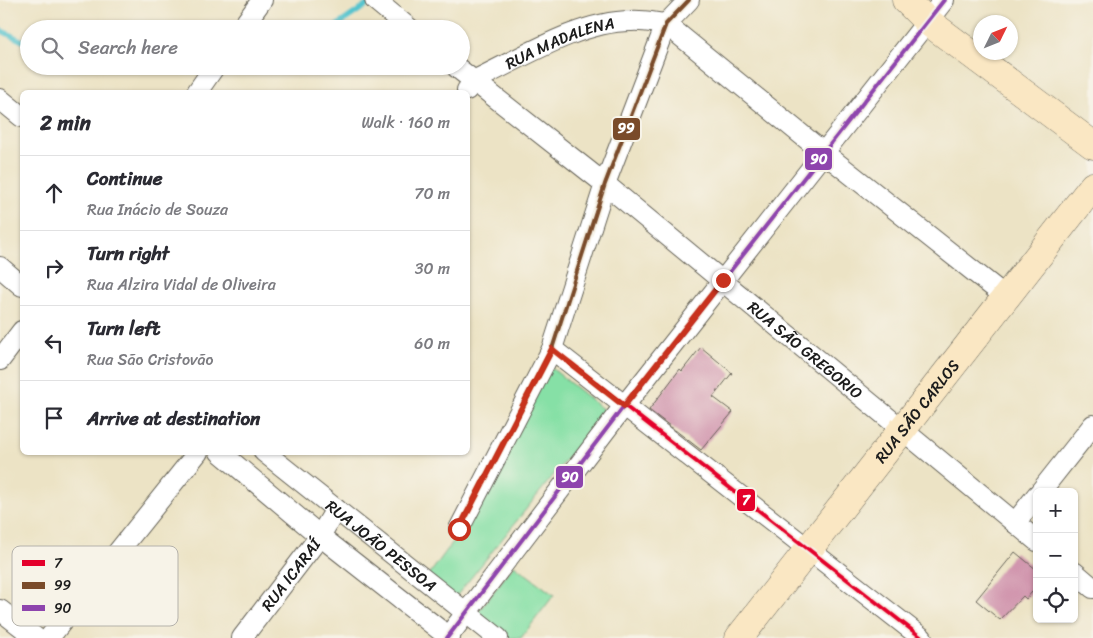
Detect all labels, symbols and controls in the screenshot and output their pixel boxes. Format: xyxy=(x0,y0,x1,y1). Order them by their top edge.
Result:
street label: RUA MADALENA xyxy=(500,8,616,77)
north arrow xyxy=(973,15,1018,60)
search box xyxy=(20,20,470,75)
text: Search here xyxy=(78,31,178,64)
icon: search xyxy=(38,34,66,62)
text: 2 min xyxy=(40,104,91,142)
text: Walk · 160 m xyxy=(361,108,450,137)
text: 99 xyxy=(617,116,635,141)
line badge: 99 xyxy=(612,117,641,141)
line badge: 90 xyxy=(804,147,833,171)
text: 90 xyxy=(810,147,828,172)
text: Continue xyxy=(87,162,163,195)
icon: ahead xyxy=(40,179,68,207)
text: 70 m xyxy=(414,179,450,208)
text: Rua Inácio de Souza xyxy=(87,195,228,224)
text: Turn right xyxy=(87,237,169,270)
icon: right xyxy=(40,254,68,282)
text: 30 m xyxy=(415,254,450,283)
route end xyxy=(712,269,735,292)
text: Rua Alzira Vidal de Oliveira xyxy=(87,270,276,299)
street label: RUA SÃO GREGORIO xyxy=(741,293,870,406)
text: Turn left xyxy=(87,312,160,345)
icon: left xyxy=(40,329,68,357)
text: 60 m xyxy=(414,329,450,358)
text: Rua São Cristovão xyxy=(87,345,214,374)
street label: RUA SÃO CARLOS xyxy=(867,353,967,470)
text: Arrive at destination xyxy=(87,402,260,435)
icon: arrive xyxy=(40,404,68,432)
line badge: 90 xyxy=(555,465,584,489)
text: 90 xyxy=(561,465,579,490)
line badge: 7 xyxy=(736,488,756,512)
text: 7 xyxy=(742,488,751,513)
map controls xyxy=(1033,488,1078,623)
button: + xyxy=(1033,488,1078,533)
street label: RUA JOÃO PESSOA xyxy=(319,492,444,599)
route start xyxy=(448,518,471,541)
street label: RUA ICARAÍ xyxy=(253,530,329,617)
button: − xyxy=(1033,533,1078,578)
legend xyxy=(12,546,178,626)
text: 7 xyxy=(54,551,63,576)
text: 99 xyxy=(54,573,72,598)
button: locate xyxy=(1033,578,1078,623)
text: 90 xyxy=(54,596,72,621)

